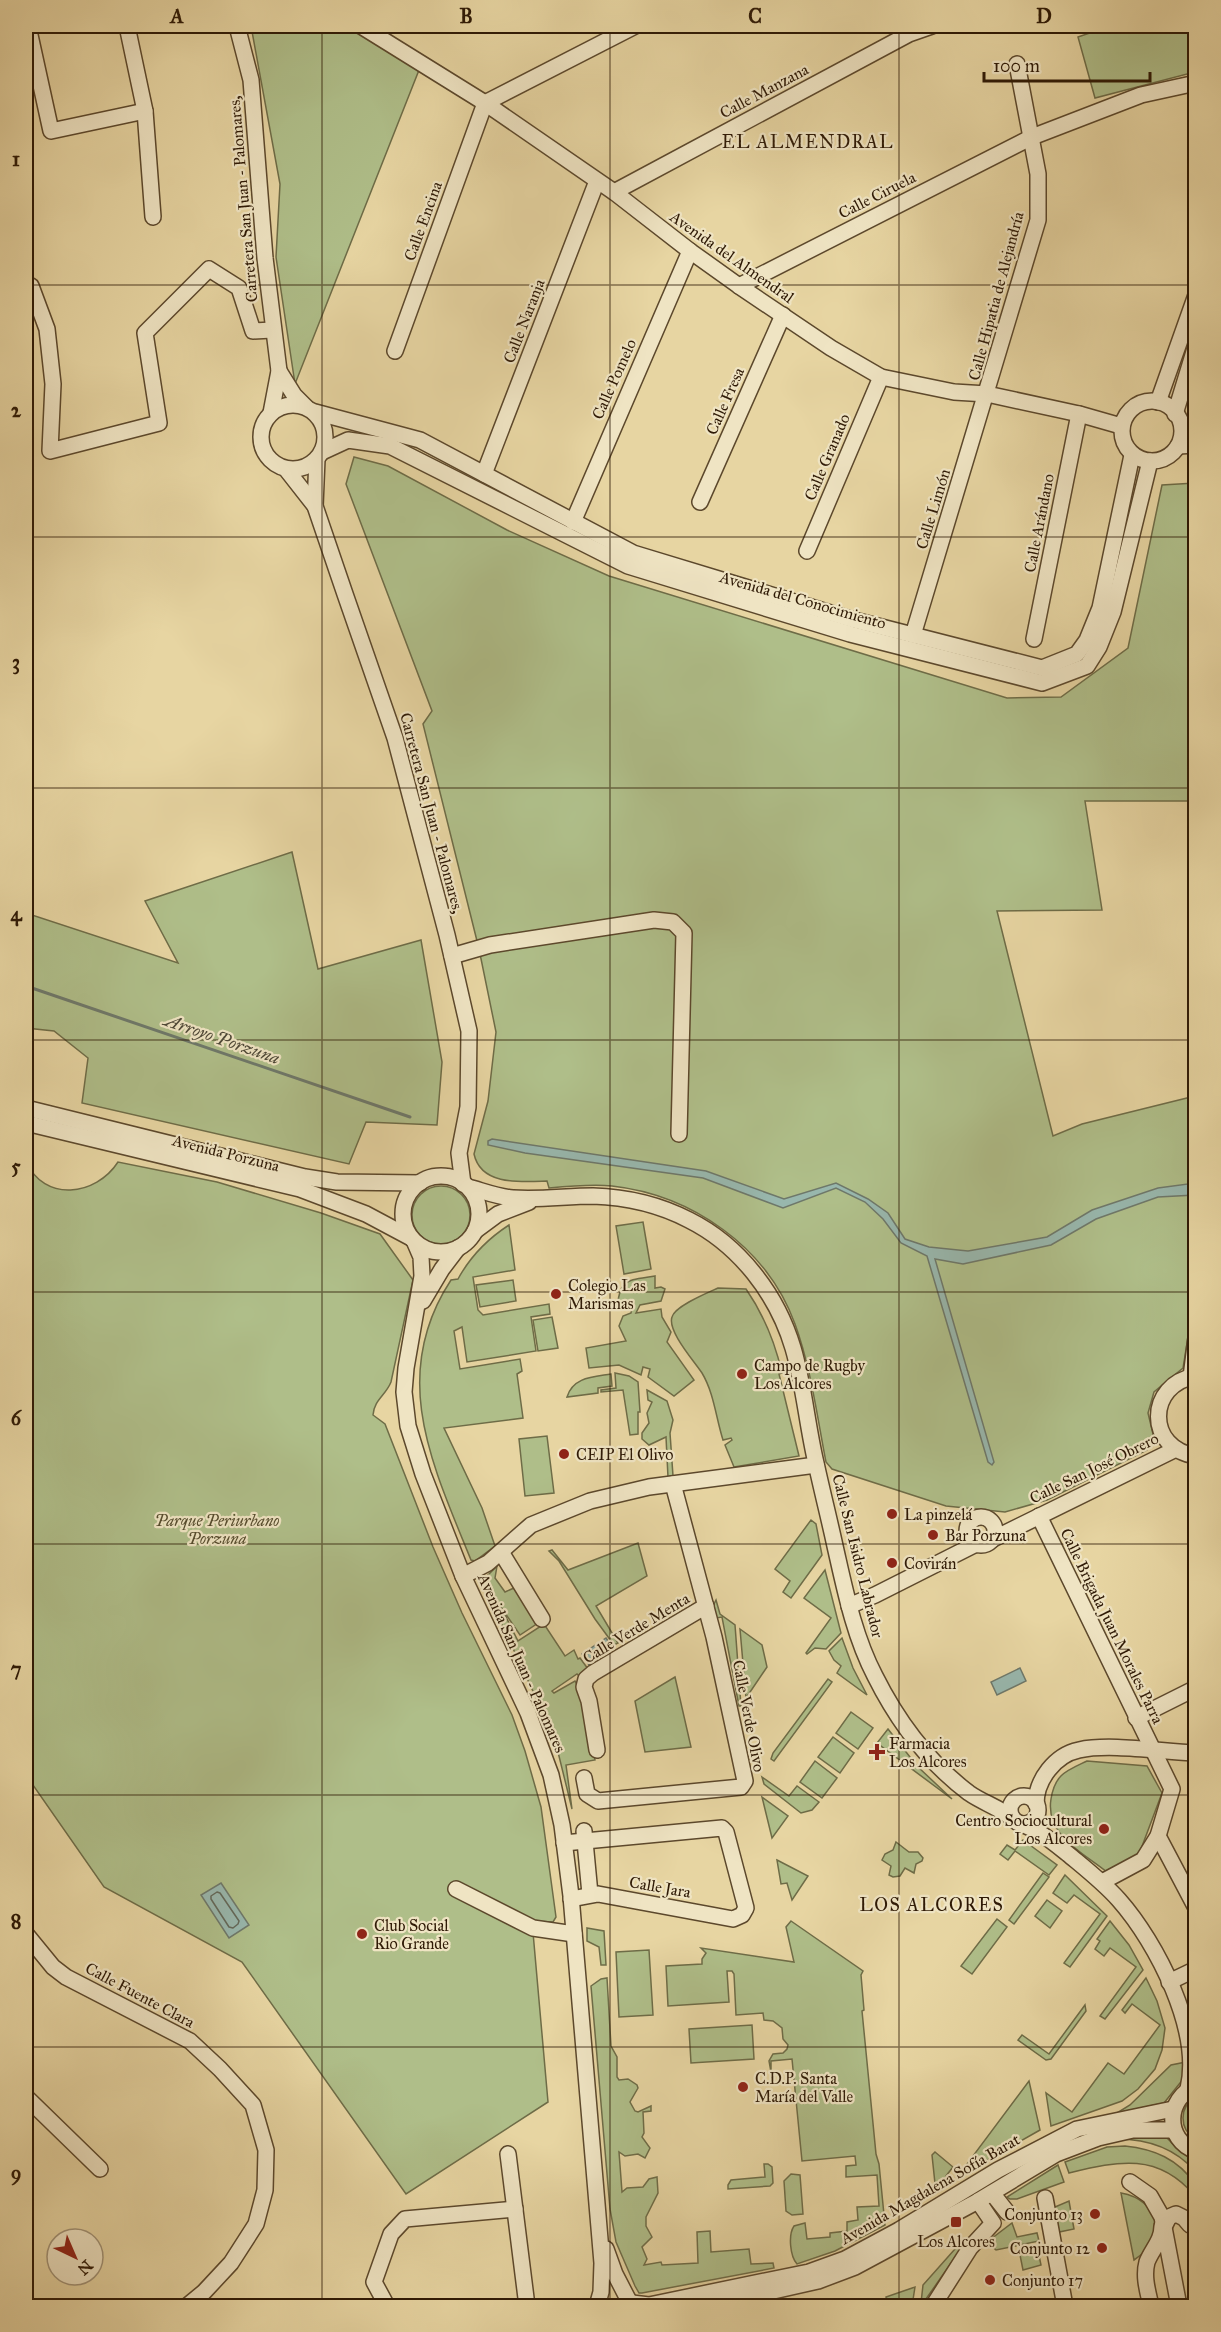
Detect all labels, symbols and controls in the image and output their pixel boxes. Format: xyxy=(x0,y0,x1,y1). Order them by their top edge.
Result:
text: A xyxy=(168,4,184,28)
text: B xyxy=(459,4,473,28)
text: C xyxy=(748,4,762,28)
text: D xyxy=(1036,4,1052,28)
scale bar xyxy=(984,45,1150,83)
text: 100 m xyxy=(993,55,1040,77)
street label: Calle Manzana xyxy=(716,60,812,122)
street label: Carretera San Juan - Palomares, xyxy=(225,95,262,303)
district label: EL ALMENDRAL xyxy=(722,131,894,153)
text: 1 xyxy=(12,147,20,171)
street label: Calle Ciruela xyxy=(835,167,919,223)
street label: Calle Encina xyxy=(400,179,446,263)
street label: Avenida del Almendral xyxy=(666,207,798,307)
street label: Calle Hipatia de Alejandría xyxy=(964,209,1028,382)
street label: Calle Naranja xyxy=(499,276,549,366)
street label: Calle Pomelo xyxy=(588,336,640,422)
street label: Calle Fresa xyxy=(702,364,748,438)
text: 2 xyxy=(11,398,22,422)
street label: Calle Granado xyxy=(800,411,854,503)
street label: Calle Limón xyxy=(912,466,954,551)
street label: Calle Arándano xyxy=(1020,472,1058,574)
street label: Avenida del Conocimiento xyxy=(717,567,888,633)
text: 3 xyxy=(12,650,20,675)
street label: Carretera San Juan - Palomares, xyxy=(395,711,468,916)
text: 4 xyxy=(10,902,22,927)
water label: Arroyo Porzuna xyxy=(160,1008,283,1069)
street label: Avenida Porzuna xyxy=(169,1130,282,1176)
text: 5 xyxy=(11,1154,21,1178)
place label: Colegio Las Marismas xyxy=(568,1276,646,1313)
marker: Colegio Las Marismas xyxy=(549,1287,563,1301)
place label: Campo de Rugby Los Alcores xyxy=(754,1356,866,1393)
marker: Campo de Rugby Los Alcores xyxy=(735,1367,749,1381)
text: 6 xyxy=(11,1406,23,1430)
street label: Calle San José Obrero xyxy=(1026,1428,1162,1508)
place label: CEIP El Olivo xyxy=(576,1445,674,1464)
marker: CEIP El Olivo xyxy=(557,1447,571,1461)
street label: Calle San Isidro Labrador xyxy=(828,1472,888,1640)
place label: La pinzelá xyxy=(904,1505,972,1524)
marker: La pinzelá xyxy=(885,1507,899,1521)
park label: Parque Periurbano Porzuna xyxy=(155,1511,279,1548)
street label: Calle Brigada Juan Morales Parra xyxy=(1055,1525,1168,1727)
place label: Bar Porzuna xyxy=(945,1526,1026,1545)
marker: Bar Porzuna xyxy=(926,1528,940,1542)
place label: Covirán xyxy=(904,1554,957,1573)
marker: Covirán xyxy=(885,1556,899,1570)
street label: Avenida San Juan - Palomares xyxy=(473,1570,570,1756)
street label: Calle Verde Menta xyxy=(579,1589,693,1667)
text: 7 xyxy=(11,1657,22,1681)
street label: Calle Verde Olivo xyxy=(729,1658,769,1774)
place label: Farmacia Los Alcores xyxy=(889,1734,967,1771)
marker: Farmacia Los Alcores xyxy=(870,1745,884,1759)
place label: Centro Sociocultural Los Alcores xyxy=(955,1811,1093,1848)
marker: Centro Sociocultural Los Alcores xyxy=(1097,1822,1111,1836)
street label: Calle Jara xyxy=(628,1872,692,1903)
district label: LOS ALCORES xyxy=(860,1894,1004,1916)
text: 8 xyxy=(11,1909,21,1933)
place label: Club Social Rio Grande xyxy=(374,1916,449,1953)
marker: Club Social Rio Grande xyxy=(355,1927,369,1941)
street label: Calle Fuente Clara xyxy=(82,1958,198,2032)
place label: C.D.P. Santa María del Valle xyxy=(755,2069,854,2106)
marker: C.D.P. Santa María del Valle xyxy=(736,2080,750,2094)
street label: Avenida Magdalena Sofía Barat xyxy=(836,2130,1024,2250)
text: 9 xyxy=(11,2161,21,2186)
place label: Conjunto 13 xyxy=(1004,2205,1083,2224)
marker: Conjunto 13 xyxy=(1088,2207,1102,2221)
marker: Los Alcores xyxy=(949,2215,963,2229)
north arrow xyxy=(45,2227,105,2287)
place label: Los Alcores xyxy=(917,2232,995,2251)
place label: Conjunto 12 xyxy=(1010,2239,1090,2258)
marker: Conjunto 12 xyxy=(1095,2241,1109,2255)
text: N xyxy=(73,2256,97,2279)
place label: Conjunto 17 xyxy=(1002,2271,1083,2290)
marker: Conjunto 17 xyxy=(983,2273,997,2287)

